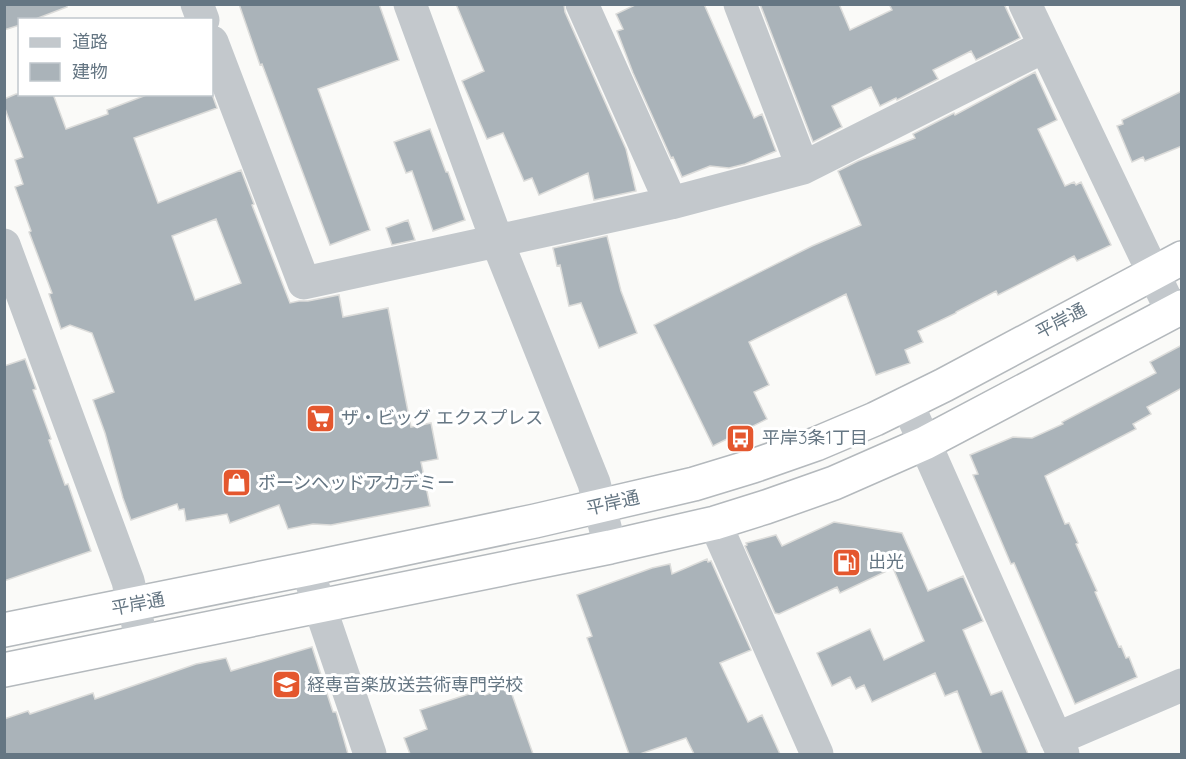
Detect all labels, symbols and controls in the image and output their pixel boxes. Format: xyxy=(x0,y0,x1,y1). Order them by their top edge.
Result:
legend xyxy=(18,18,213,96)
text: 道路 xyxy=(72,30,108,53)
text: 建物 xyxy=(72,60,108,83)
street label: 平岸通 xyxy=(1032,298,1090,343)
supermarket icon: ザ・ビッグ エクスプレス xyxy=(304,402,336,434)
place label: ザ・ビッグ エクスプレス xyxy=(341,406,543,429)
bus stop icon: 平岸3条1丁目 xyxy=(725,422,757,454)
place label: 平岸3条1丁目 xyxy=(762,426,868,449)
shop icon: ボーンヘッドアカデミー xyxy=(221,467,253,499)
place label: ボーンヘッドアカデミー xyxy=(258,471,455,494)
street label: 平岸通 xyxy=(584,485,642,520)
fuel station icon: 出光 xyxy=(831,546,863,578)
place label: 出光 xyxy=(868,550,904,573)
street label: 平岸通 xyxy=(109,587,167,620)
school or university icon: 経専音楽放送芸術専門学校 xyxy=(270,669,302,701)
place label: 経専音楽放送芸術専門学校 xyxy=(307,673,523,696)

